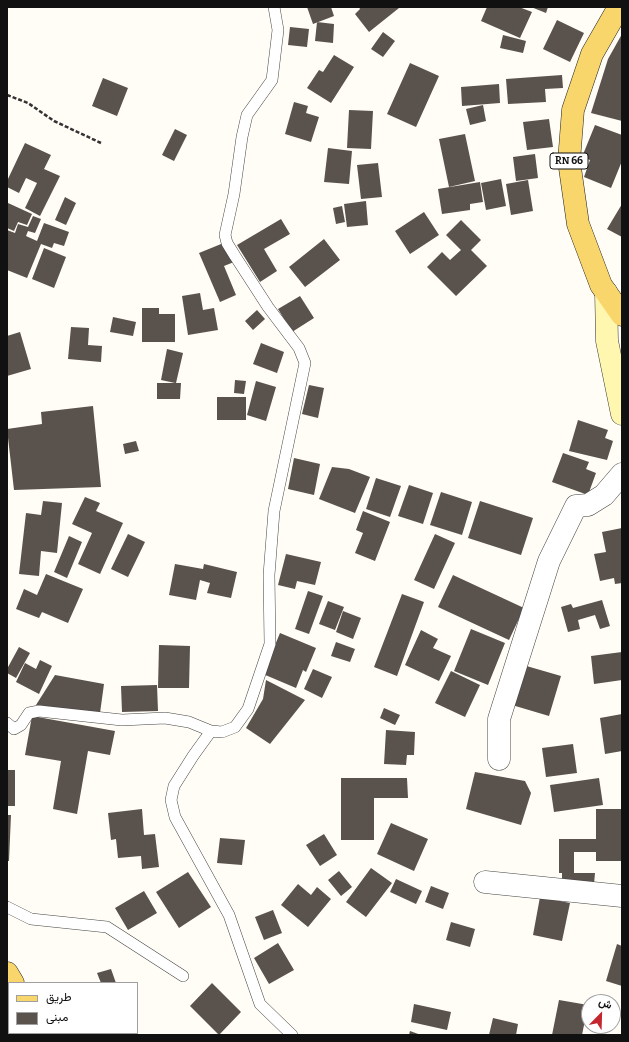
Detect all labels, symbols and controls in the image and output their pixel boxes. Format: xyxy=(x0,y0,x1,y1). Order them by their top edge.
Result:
road number: RN 66 xyxy=(550,153,588,169)
legend xyxy=(8,982,138,1034)
text: طريق xyxy=(46,990,71,1004)
north arrow xyxy=(581,994,621,1034)
text: ش xyxy=(597,995,614,1012)
text: مبنى xyxy=(46,1010,68,1024)

